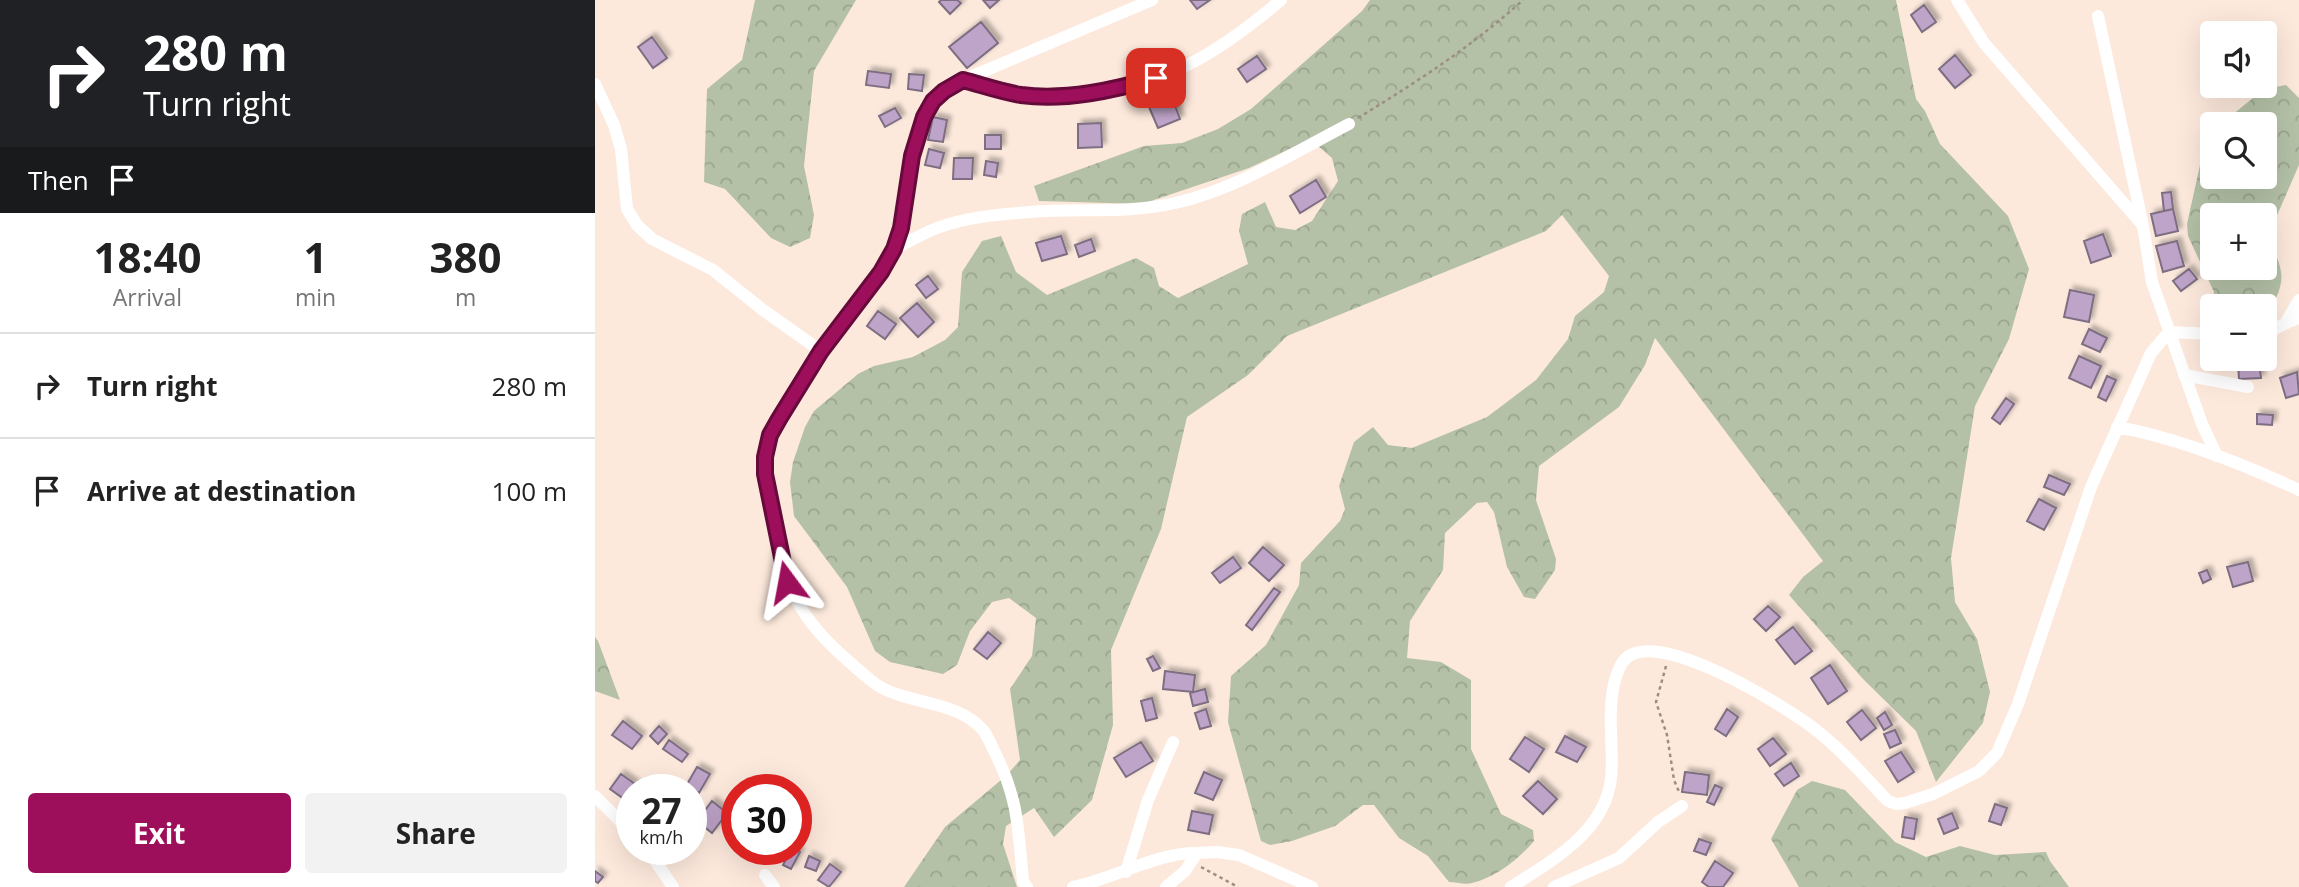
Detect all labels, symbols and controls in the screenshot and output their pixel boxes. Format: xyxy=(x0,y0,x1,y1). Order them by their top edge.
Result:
text: 280 m xyxy=(143,19,288,85)
map controls xyxy=(2200,21,2277,371)
button: sound xyxy=(2200,21,2277,98)
icon: right xyxy=(28,28,119,119)
pin xyxy=(1126,48,1186,108)
icon: arrive xyxy=(1137,59,1175,97)
text: Turn right xyxy=(143,82,291,125)
button: search xyxy=(2200,112,2277,189)
icon: arrive xyxy=(103,161,141,199)
text: Then xyxy=(28,162,89,198)
button: + xyxy=(2200,203,2277,280)
text: 18:40 xyxy=(93,228,201,285)
text: 1 xyxy=(303,228,328,285)
text: 380 xyxy=(430,228,502,285)
text: Arrival xyxy=(113,281,182,313)
text: min xyxy=(295,281,336,313)
text: m xyxy=(455,281,476,313)
button: − xyxy=(2200,294,2277,371)
icon: right xyxy=(28,367,66,405)
text: Turn right xyxy=(87,368,218,404)
text: 280 m xyxy=(492,368,567,404)
icon: arrive xyxy=(28,472,66,510)
text: Arrive at destination xyxy=(87,473,356,509)
text: 100 m xyxy=(492,473,567,509)
position arrow xyxy=(750,545,824,619)
speed limit sign: 30 xyxy=(721,774,812,865)
text: 27 xyxy=(641,787,682,834)
button: Exit xyxy=(28,793,291,873)
button: Share xyxy=(305,793,567,873)
text: km/h xyxy=(640,825,683,849)

